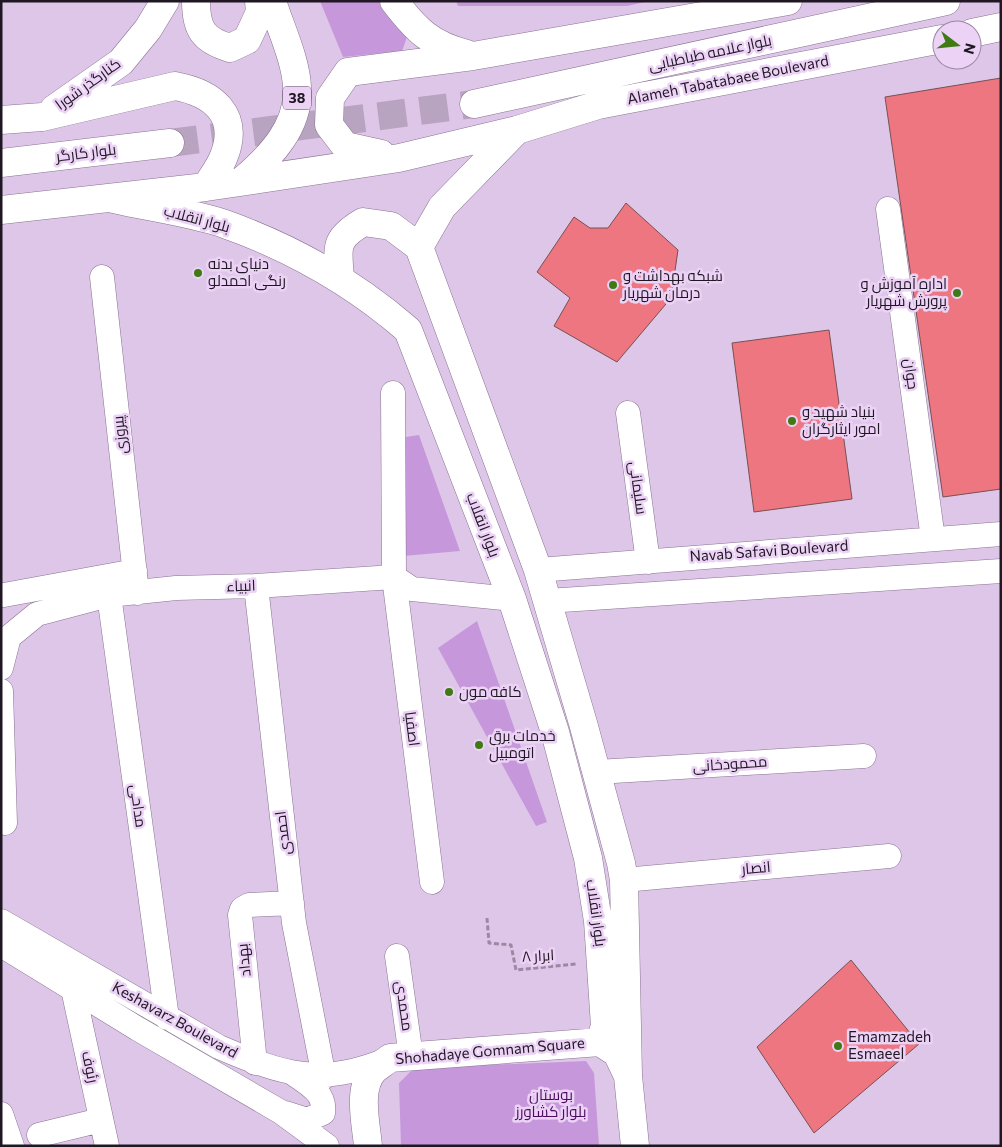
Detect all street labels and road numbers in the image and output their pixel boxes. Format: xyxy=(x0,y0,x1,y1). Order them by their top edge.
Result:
street label: بلوار علامه طباطبایی xyxy=(647,30,773,76)
street label: Alameh Tabatabaee Boulevard xyxy=(625,51,830,107)
street label: کنارگذر شورا xyxy=(51,54,124,114)
road number: 38 xyxy=(283,86,311,110)
street label: بلوار کارگر xyxy=(54,139,117,166)
street label: بلوار انقلاب xyxy=(162,201,232,236)
street label: جوان xyxy=(899,357,923,391)
street label: پیروزی xyxy=(108,415,132,455)
street label: سلیمانی xyxy=(624,460,652,516)
street label: بلوار انقلاب xyxy=(462,490,504,560)
street label: Navab Safavi Boulevard xyxy=(689,535,849,565)
street label: انبیاء xyxy=(226,575,256,595)
street label: اصفیا xyxy=(402,711,424,747)
street label: محمودخانی xyxy=(692,751,768,777)
street label: مداحی xyxy=(125,783,151,829)
street label: احمدی xyxy=(270,810,296,856)
street label: انصار xyxy=(740,857,771,878)
street label: بلوار انقلاب xyxy=(582,878,611,948)
street label: بهداد xyxy=(232,942,256,978)
street label: ابرار ۸ xyxy=(521,945,555,966)
street label: Keshavarz Boulevard xyxy=(110,977,241,1061)
street label: محمدی xyxy=(391,980,417,1032)
street label: Shohadaye Gomnam Square xyxy=(394,1033,586,1067)
street label: رئوف xyxy=(78,1049,103,1085)

